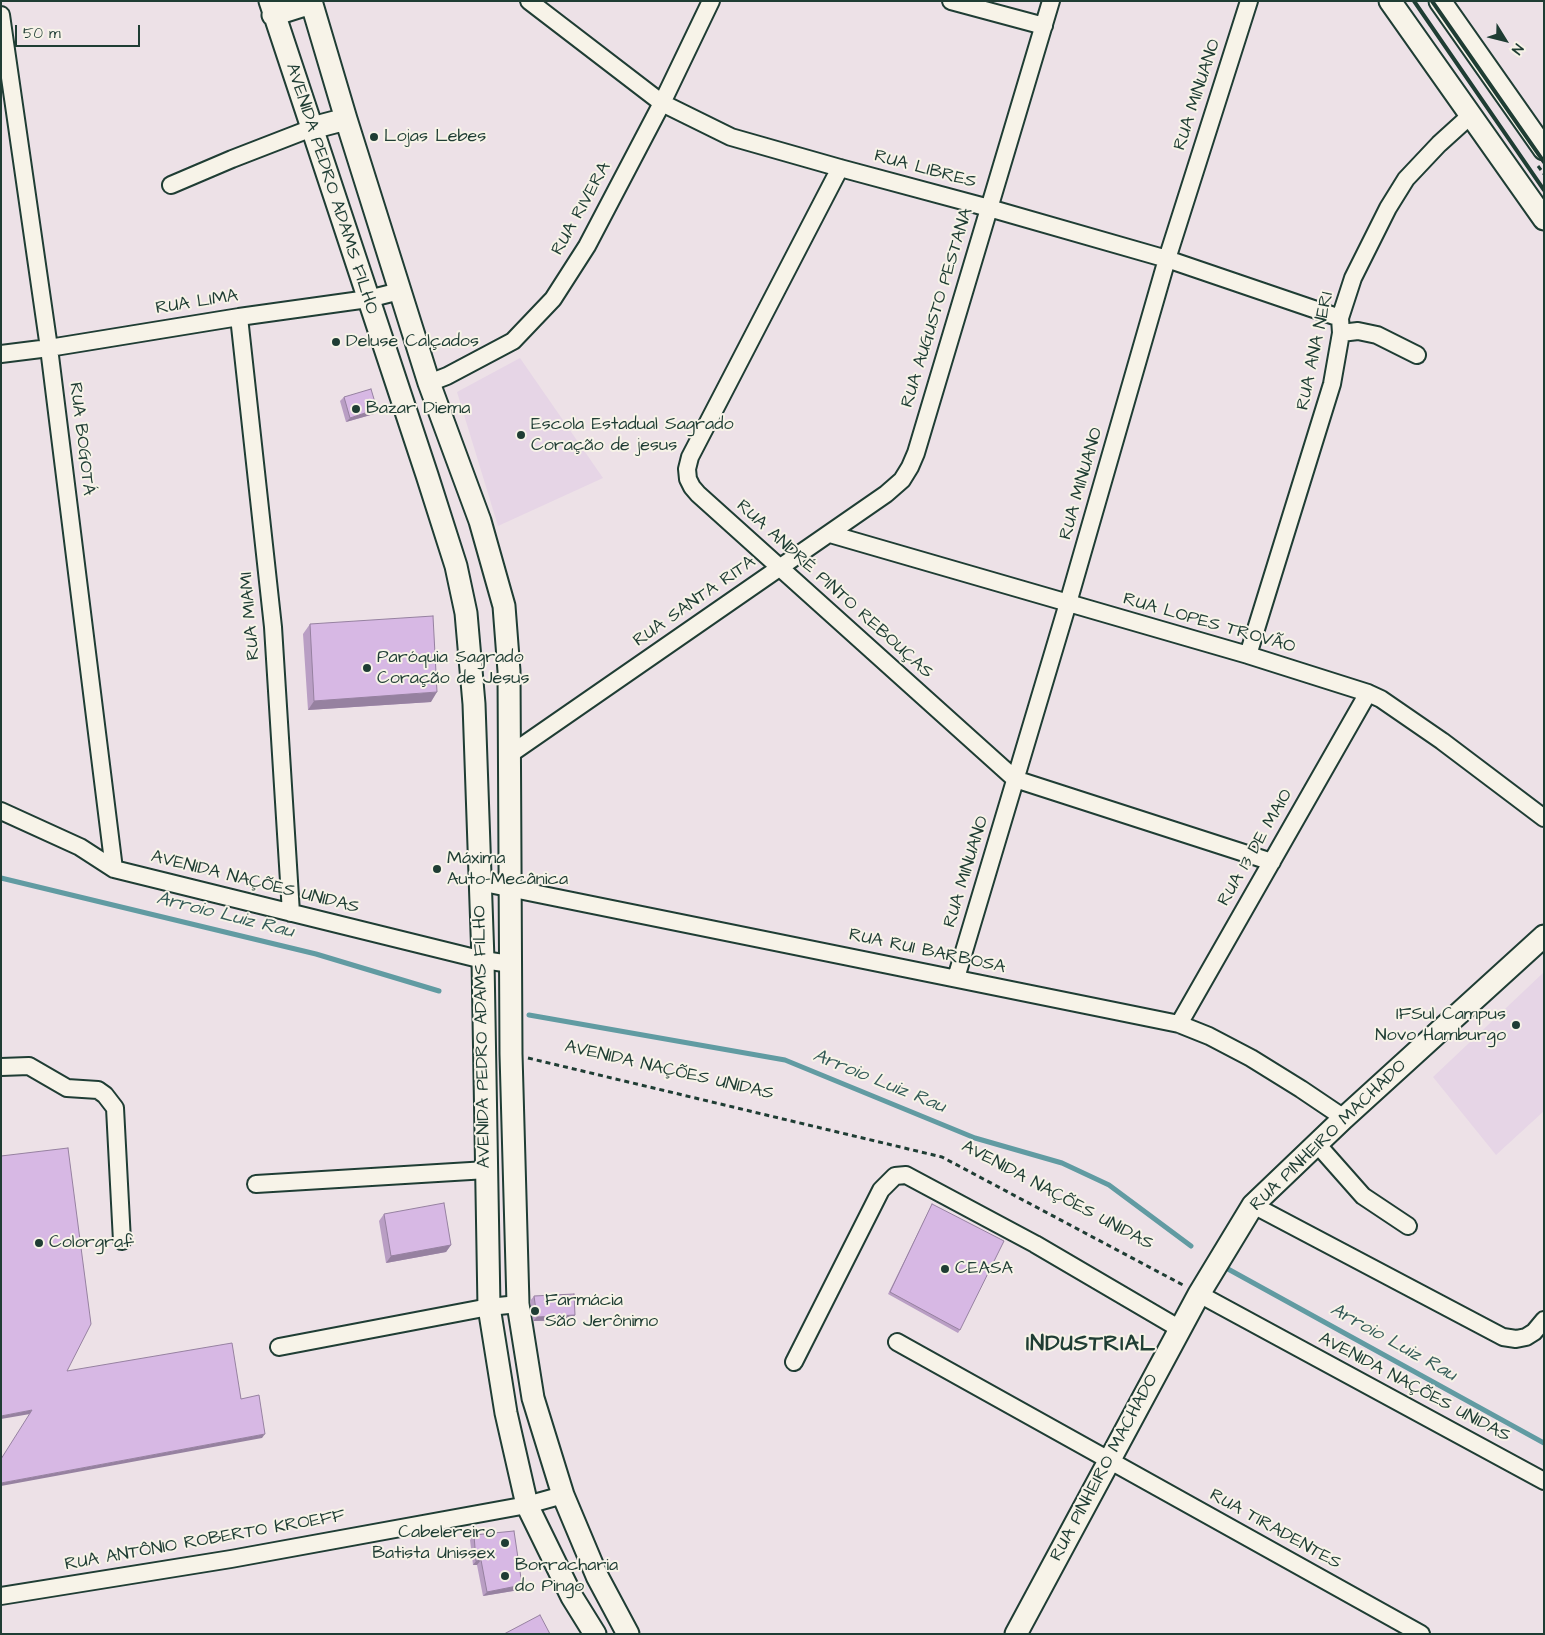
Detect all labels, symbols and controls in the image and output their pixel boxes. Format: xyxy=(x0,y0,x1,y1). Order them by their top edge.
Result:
scale bar xyxy=(18,15,142,47)
north arrow xyxy=(1480,15,1530,65)
text: 50 m xyxy=(23,23,61,44)
street label: RUA MINUANO xyxy=(1170,37,1226,153)
text: N xyxy=(1506,39,1528,58)
street label: AVENIDA PEDRO ADAMS FILHO xyxy=(280,61,382,317)
place label: Lojas Lebes xyxy=(384,126,486,148)
marker: Lojas Lebes xyxy=(368,131,380,143)
street label: RUA LIBRES xyxy=(872,146,978,194)
street label: RUA RIVERA xyxy=(547,158,617,260)
street label: RUA AUGUSTO PESTANA xyxy=(897,206,979,410)
street label: RUA LIMA xyxy=(154,286,240,320)
street label: RUA ANA NERI xyxy=(1293,290,1339,412)
place label: Deluse Calçados xyxy=(346,331,479,353)
marker: Deluse Calçados xyxy=(330,336,342,348)
street label: RUA BOGOTÁ xyxy=(63,381,99,497)
place label: Bazar Diema xyxy=(366,398,470,420)
marker: Bazar Diema xyxy=(350,403,362,415)
place label: Escola Estadual Sagrado Coração de jesus xyxy=(531,414,734,456)
street label: RUA MINUANO xyxy=(1056,425,1108,543)
marker: Escola Estadual Sagrado Coração de jesus xyxy=(515,429,527,441)
street label: RUA ANDRÉ PINTO REBOUÇAS xyxy=(731,496,937,684)
street label: RUA SANTA RITA xyxy=(630,552,760,652)
street label: RUA MIAMI xyxy=(236,571,266,661)
street label: RUA LOPES TROVÃO xyxy=(1120,589,1298,659)
place label: Paróquia Sagrado Coração de Jesus xyxy=(377,647,529,690)
marker: Paróquia Sagrado Coração de Jesus xyxy=(361,662,373,674)
street label: RUA 13 DE MAIO xyxy=(1214,786,1298,910)
street label: RUA MINUANO xyxy=(940,814,994,930)
street label: AVENIDA NAÇÕES UNIDAS xyxy=(149,847,361,919)
place label: Máxima Auto-Mecânica xyxy=(447,848,568,891)
marker: Máxima Auto-Mecânica xyxy=(431,863,443,875)
water label: Arroio Luiz Rau xyxy=(154,888,296,944)
street label: AVENIDA PEDRO ADAMS FILHO xyxy=(470,905,496,1169)
street label: RUA RUI BARBOSA xyxy=(847,925,1007,979)
place label: IFSul Campus Novo Hamburgo xyxy=(1375,1004,1506,1046)
marker: IFSul Campus Novo Hamburgo xyxy=(1510,1019,1522,1031)
street label: AVENIDA NAÇÕES UNIDAS xyxy=(562,1036,776,1106)
water label: Arroio Luiz Rau xyxy=(810,1045,948,1119)
street label: RUA PINHEIRO MACHADO xyxy=(1246,1056,1412,1216)
street label: AVENIDA NAÇÕES UNIDAS xyxy=(958,1136,1156,1256)
place label: Colorgraf xyxy=(49,1232,134,1254)
marker: Colorgraf xyxy=(33,1237,45,1249)
place label: CEASA xyxy=(955,1258,1013,1280)
marker: CEASA xyxy=(939,1263,951,1275)
place label: Farmácia São Jerônimo xyxy=(545,1290,658,1332)
water label: Arroio Luiz Rau xyxy=(1326,1299,1460,1387)
marker: Farmácia São Jerônimo xyxy=(529,1305,541,1317)
street label: AVENIDA NAÇÕES UNIDAS xyxy=(1315,1328,1513,1448)
district label: INDUSTRIAL xyxy=(1025,1332,1157,1358)
street label: RUA PINHEIRO MACHADO xyxy=(1046,1371,1164,1565)
street label: RUA TIRADENTES xyxy=(1205,1485,1345,1575)
street label: RUA ANTÔNIO ROBERTO KROEFF xyxy=(63,1506,347,1576)
place label: Cabelereiro Batista Unissex xyxy=(372,1522,495,1565)
marker: Cabelereiro Batista Unissex xyxy=(499,1537,511,1549)
place label: Borracharia do Pingo xyxy=(515,1555,618,1598)
marker: Borracharia do Pingo xyxy=(499,1570,511,1582)

